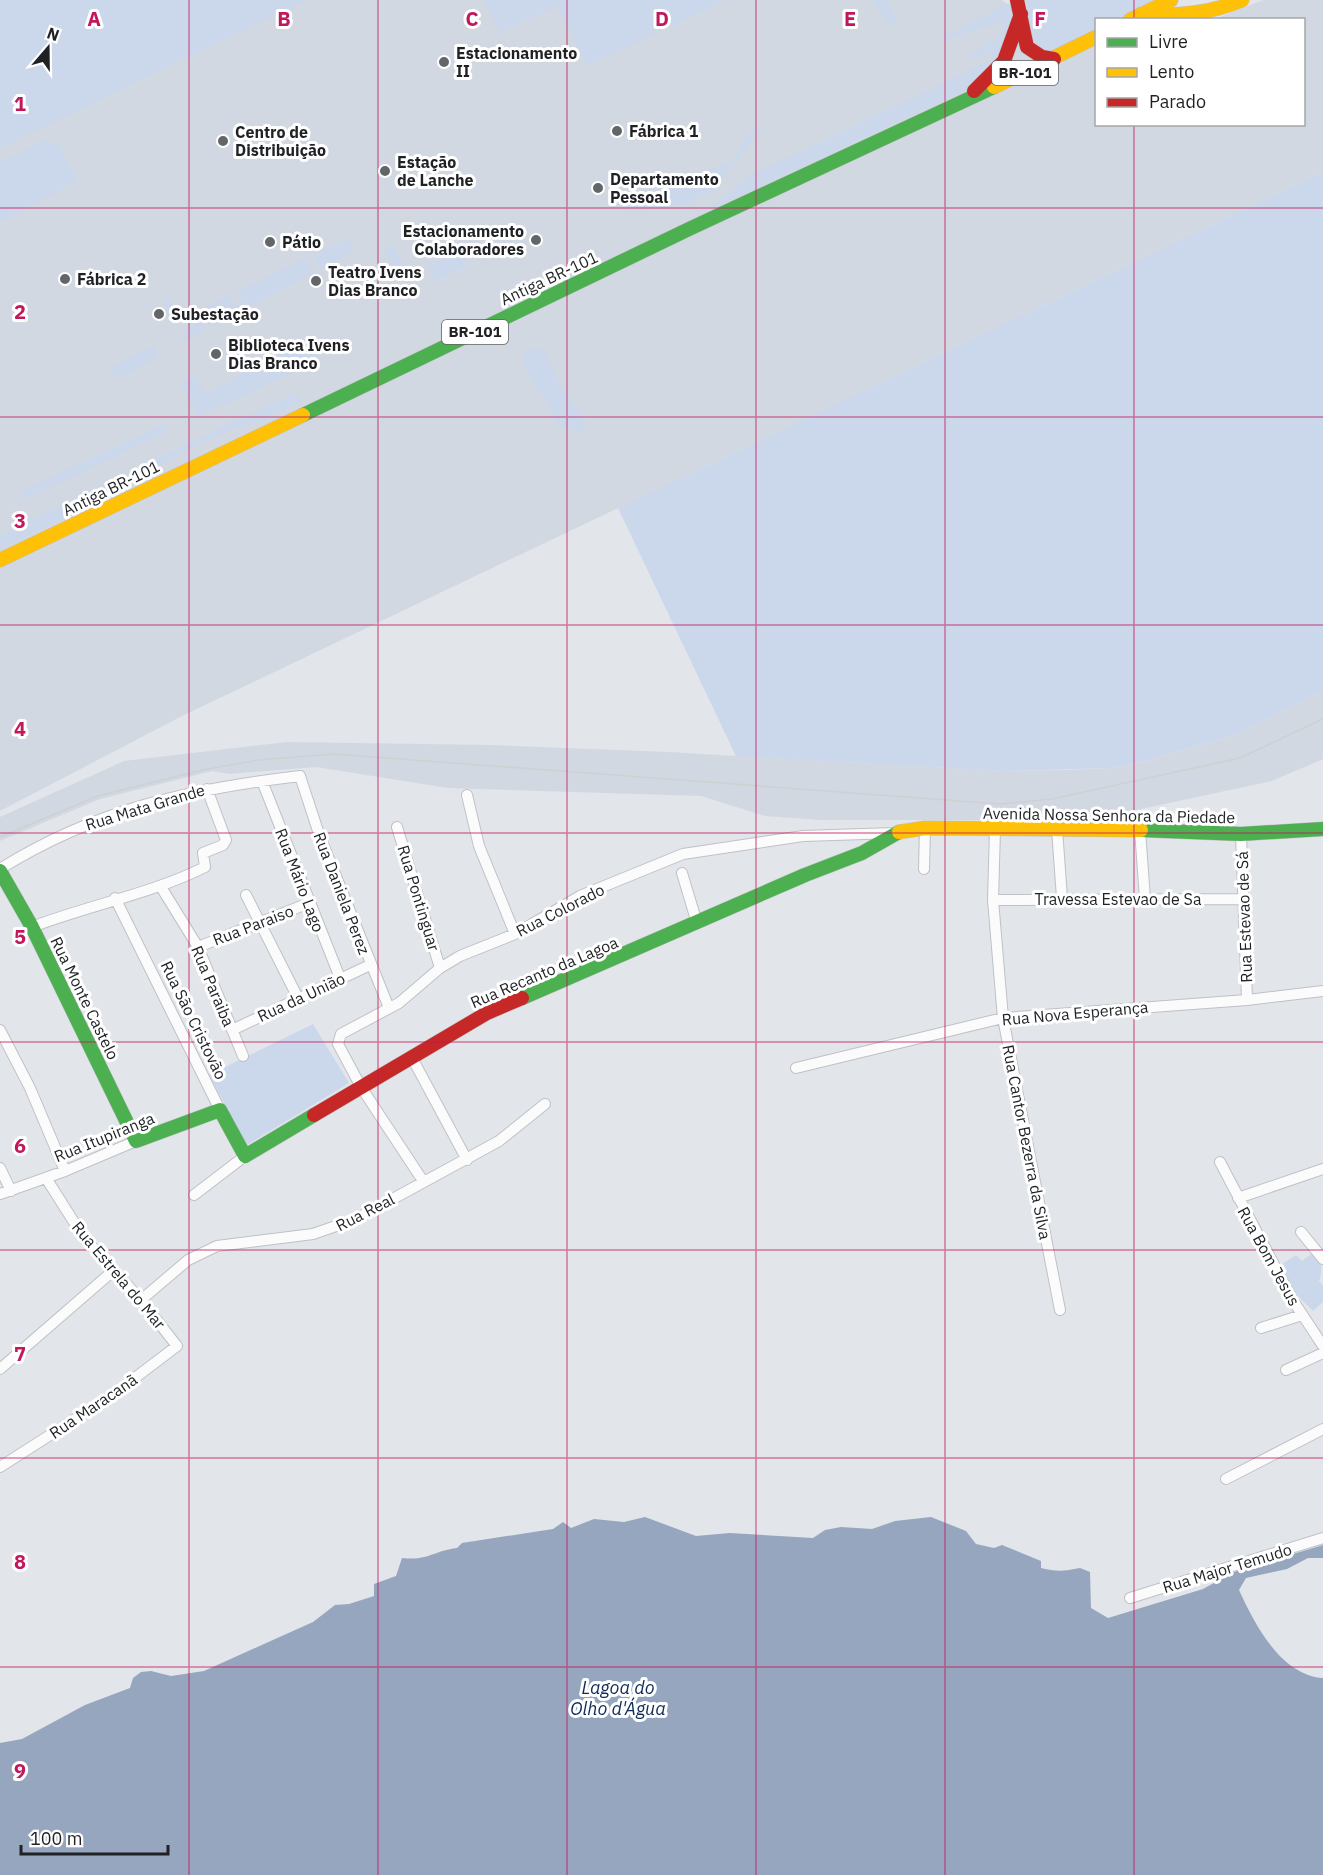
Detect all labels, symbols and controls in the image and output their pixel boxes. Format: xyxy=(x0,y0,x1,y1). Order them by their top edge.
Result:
text: A xyxy=(87,5,101,32)
text: B xyxy=(277,5,291,32)
text: C xyxy=(465,5,479,32)
text: D xyxy=(655,5,669,32)
text: E xyxy=(844,5,856,32)
text: F xyxy=(1034,5,1046,32)
north arrow xyxy=(18,18,78,78)
legend xyxy=(1095,18,1305,126)
text: N xyxy=(44,23,62,45)
text: Livre xyxy=(1149,30,1188,53)
place label: Estacionamento II xyxy=(456,43,577,81)
marker: Estacionamento II xyxy=(437,55,451,69)
text: Lento xyxy=(1149,60,1194,83)
road number: BR-101 xyxy=(992,61,1058,85)
text: 1 xyxy=(14,90,26,117)
text: Parado xyxy=(1149,90,1206,113)
place label: Fábrica 1 xyxy=(629,121,699,141)
place label: Centro de Distribuição xyxy=(235,122,326,160)
marker: Fábrica 1 xyxy=(610,124,624,138)
marker: Centro de Distribuição xyxy=(216,134,230,148)
place label: Estação de Lanche xyxy=(397,152,473,190)
marker: Estação de Lanche xyxy=(378,164,392,178)
place label: Departamento Pessoal xyxy=(610,169,719,207)
marker: Departamento Pessoal xyxy=(591,181,605,195)
place label: Estacionamento Colaboradores xyxy=(403,221,524,259)
place label: Pátio xyxy=(282,232,321,252)
marker: Estacionamento Colaboradores xyxy=(529,233,543,247)
marker: Pátio xyxy=(263,235,277,249)
street label: Antiga BR-101 xyxy=(497,247,601,309)
place label: Teatro Ivens Dias Branco xyxy=(328,262,422,300)
place label: Fábrica 2 xyxy=(77,269,146,289)
marker: Fábrica 2 xyxy=(58,272,72,286)
marker: Teatro Ivens Dias Branco xyxy=(309,274,323,288)
text: 2 xyxy=(14,298,26,325)
place label: Subestação xyxy=(171,304,259,324)
marker: Subestação xyxy=(152,307,166,321)
road number: BR-101 xyxy=(442,320,508,344)
place label: Biblioteca Ivens Dias Branco xyxy=(228,335,349,373)
marker: Biblioteca Ivens Dias Branco xyxy=(209,347,223,361)
street label: Antiga BR-101 xyxy=(59,456,163,520)
text: 3 xyxy=(14,507,26,534)
text: 4 xyxy=(14,715,26,742)
street label: Rua Mata Grande xyxy=(83,779,207,835)
street label: Avenida Nossa Senhora da Piedade xyxy=(983,803,1236,827)
street label: Rua Mário Lago xyxy=(271,825,329,935)
street label: Rua Daniela Perez xyxy=(309,829,375,957)
street label: Rua Pontinguar xyxy=(393,843,445,953)
street label: Rua Estevao de Sá xyxy=(1232,850,1256,983)
street label: Rua Colorado xyxy=(512,879,608,941)
street label: Travessa Estevao de Sa xyxy=(1035,889,1202,909)
street label: Rua Paraiso xyxy=(210,900,296,950)
text: 5 xyxy=(14,923,26,950)
street label: Rua Recanto da Lagoa xyxy=(467,932,621,1012)
street label: Rua Monte Castelo xyxy=(47,933,124,1063)
street label: Rua Paraiba xyxy=(187,943,239,1030)
street label: Rua São Cristovão xyxy=(157,957,231,1083)
street label: Rua da União xyxy=(254,968,348,1026)
street label: Rua Nova Esperança xyxy=(1001,997,1150,1029)
street label: Rua Cantor Bezerra da Silva xyxy=(998,1043,1056,1242)
street label: Rua Itupiranga xyxy=(51,1108,157,1166)
text: 6 xyxy=(14,1132,26,1159)
street label: Rua Real xyxy=(332,1189,398,1235)
street label: Rua Bom Jesus xyxy=(1233,1203,1305,1309)
street label: Rua Estrela do Mar xyxy=(68,1217,170,1333)
text: 7 xyxy=(14,1340,26,1367)
street label: Rua Maracanã xyxy=(45,1369,141,1443)
street label: Rua Major Temudo xyxy=(1160,1539,1294,1597)
text: 8 xyxy=(14,1548,26,1575)
water label: Lagoa do Olho d'Água xyxy=(570,1676,666,1720)
text: 9 xyxy=(14,1757,26,1784)
scale bar xyxy=(21,1818,168,1856)
text: 100 m xyxy=(30,1827,82,1850)

